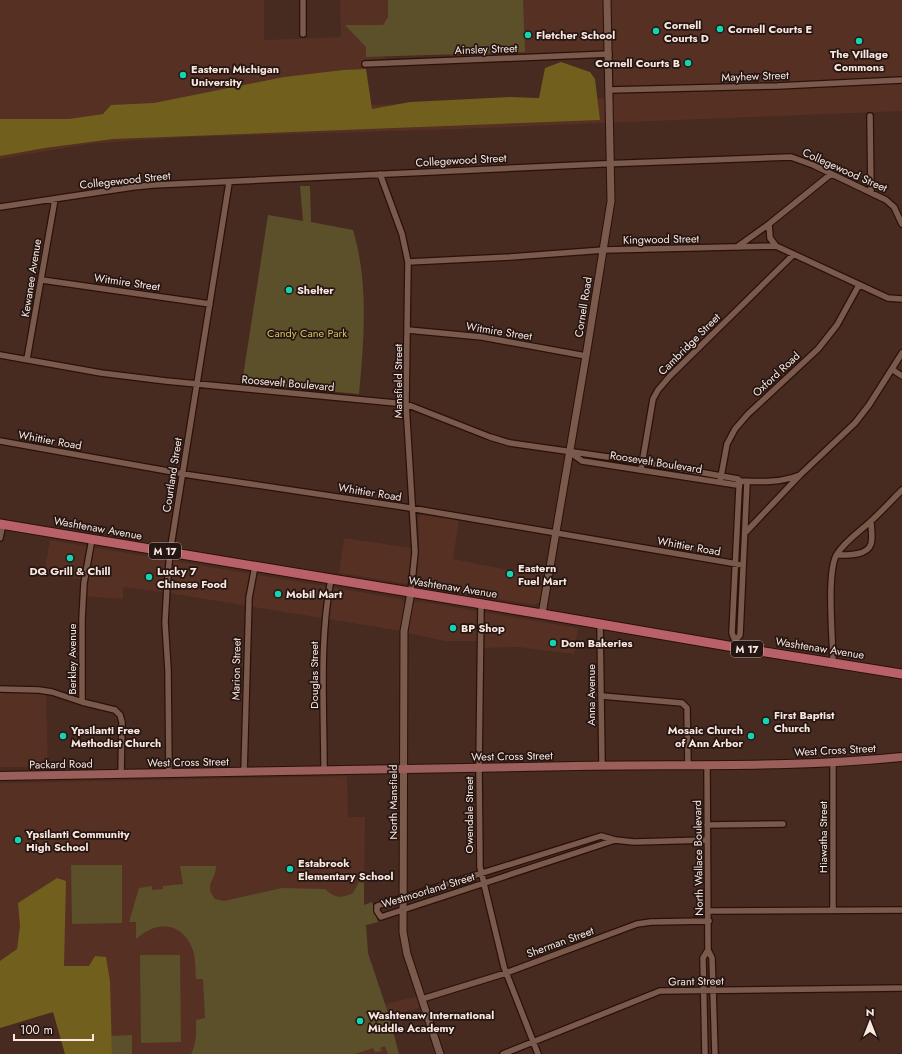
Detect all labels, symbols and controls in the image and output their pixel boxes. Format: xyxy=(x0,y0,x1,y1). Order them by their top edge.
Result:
place label: Cornell Courts D xyxy=(664,17,709,46)
place label: Cornell Courts E xyxy=(728,21,812,37)
marker: Cornell Courts E xyxy=(715,24,725,34)
marker: Cornell Courts D xyxy=(651,26,661,36)
place label: Fletcher School xyxy=(536,27,615,43)
marker: Fletcher School xyxy=(523,30,533,40)
marker: The Village Commons xyxy=(854,36,864,46)
street label: Ainsley Street xyxy=(454,40,518,58)
place label: The Village Commons xyxy=(830,46,888,75)
place label: Cornell Courts B xyxy=(595,55,680,71)
marker: Cornell Courts B xyxy=(683,58,693,68)
place label: Eastern Michigan University xyxy=(191,61,279,90)
street label: Mayhew Street xyxy=(721,67,789,85)
marker: Eastern Michigan University xyxy=(178,70,188,80)
street label: Collegewood Street xyxy=(800,144,890,196)
street label: Collegewood Street xyxy=(415,150,507,170)
street label: Collegewood Street xyxy=(79,167,172,193)
street label: Kingwood Street xyxy=(623,230,700,248)
street label: Kewanee Avenue xyxy=(17,237,45,318)
street label: Witmire Street xyxy=(93,269,161,295)
street label: Cornell Road xyxy=(570,276,596,338)
place label: Shelter xyxy=(297,282,334,298)
marker: Shelter xyxy=(284,285,294,295)
street label: Cambridge Street xyxy=(654,309,724,379)
street label: Witmire Street xyxy=(465,318,534,344)
park label: Candy Cane Park xyxy=(267,325,347,341)
street label: Mansfield Street xyxy=(390,343,406,418)
street label: Oxford Road xyxy=(749,348,803,400)
street label: Roosevelt Boulevard xyxy=(241,371,335,395)
street label: Whittier Road xyxy=(17,427,83,453)
street label: Courtland Street xyxy=(158,436,186,513)
street label: Roosevelt Boulevard xyxy=(609,447,703,477)
street label: Whittier Road xyxy=(337,479,403,505)
street label: Washtenaw Avenue xyxy=(52,512,144,544)
street label: Whittier Road xyxy=(656,533,722,559)
road number: M 17 xyxy=(149,543,181,559)
marker: DQ Grill & Chill xyxy=(65,553,75,563)
place label: Eastern Fuel Mart xyxy=(518,560,567,589)
place label: DQ Grill & Chill xyxy=(29,563,111,579)
place label: Lucky 7 Chinese Food xyxy=(157,563,227,592)
marker: Eastern Fuel Mart xyxy=(505,569,515,579)
marker: Lucky 7 Chinese Food xyxy=(144,572,154,582)
street label: Washtenaw Avenue xyxy=(407,572,499,602)
place label: Mobil Mart xyxy=(286,586,343,602)
marker: Mobil Mart xyxy=(273,589,283,599)
place label: BP Shop xyxy=(461,620,505,636)
street label: Berkley Avenue xyxy=(64,623,80,694)
marker: BP Shop xyxy=(448,623,458,633)
street label: Washtenaw Avenue xyxy=(774,633,866,663)
place label: Dom Bakeries xyxy=(561,635,632,651)
street label: Marion Street xyxy=(227,637,245,700)
marker: Dom Bakeries xyxy=(548,638,558,648)
street label: Douglas Street xyxy=(306,641,322,709)
road number: M 17 xyxy=(731,641,763,657)
street label: Anna Avenue xyxy=(583,664,599,726)
place label: First Baptist Church xyxy=(774,707,835,736)
marker: First Baptist Church xyxy=(761,716,771,726)
place label: Ypsilanti Free Methodist Church xyxy=(70,722,161,751)
place label: Mosaic Church of Ann Arbor xyxy=(668,722,743,751)
marker: Ypsilanti Free Methodist Church xyxy=(58,731,68,741)
marker: Mosaic Church of Ann Arbor xyxy=(746,731,756,741)
street label: West Cross Street xyxy=(794,740,877,760)
street label: West Cross Street xyxy=(471,747,553,765)
street label: West Cross Street xyxy=(147,753,229,771)
street label: Packard Road xyxy=(29,755,93,773)
street label: North Mansfield xyxy=(385,765,401,839)
street label: Owendale Street xyxy=(461,776,477,853)
street label: North Wallace Boulevard xyxy=(689,800,707,916)
street label: Hiawatha Street xyxy=(815,801,831,873)
place label: Ypsilanti Community High School xyxy=(25,826,130,855)
marker: Ypsilanti Community High School xyxy=(13,835,23,845)
place label: Estabrook Elementary School xyxy=(298,855,393,884)
marker: Estabrook Elementary School xyxy=(285,864,295,874)
street label: Westmoorland Street xyxy=(380,868,477,912)
street label: Sherman Street xyxy=(524,922,596,962)
street label: Grant Street xyxy=(668,973,724,989)
north arrow xyxy=(850,1002,890,1042)
text: N xyxy=(866,1004,874,1020)
place label: Washtenaw International Middle Academy xyxy=(368,1007,494,1036)
scale bar xyxy=(14,1016,93,1042)
marker: Washtenaw International Middle Academy xyxy=(355,1016,365,1026)
text: 100 m xyxy=(20,1021,53,1039)

